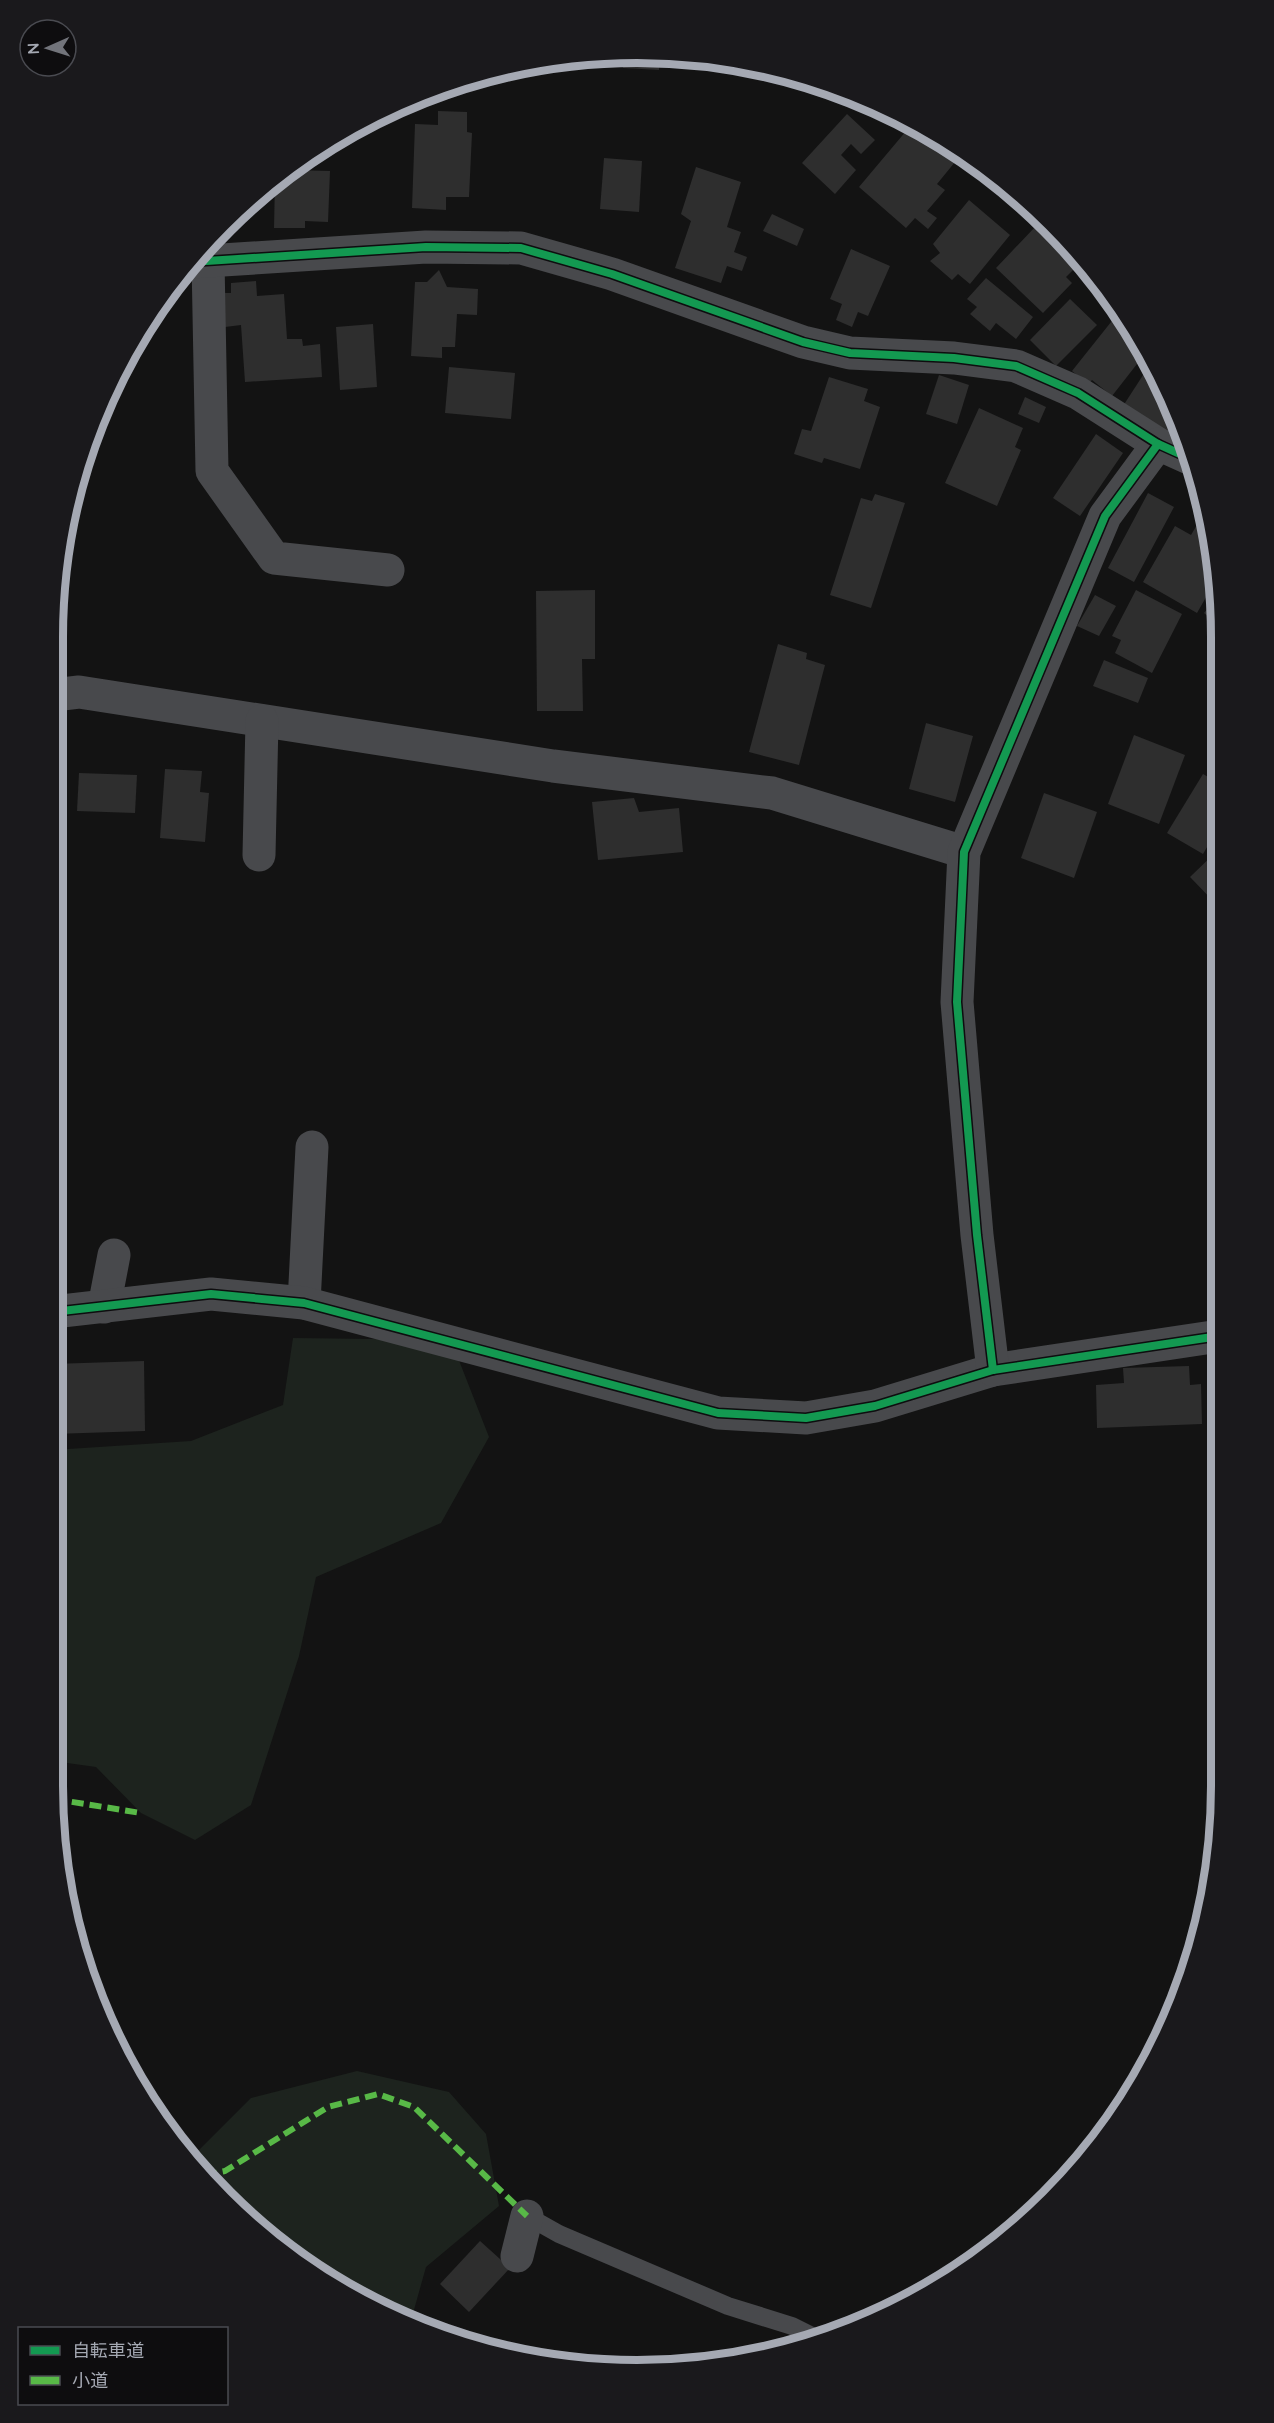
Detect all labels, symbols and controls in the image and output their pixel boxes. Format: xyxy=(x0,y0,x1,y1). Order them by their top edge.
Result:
north arrow xyxy=(18,18,78,78)
text: N xyxy=(23,42,43,55)
legend xyxy=(18,2327,228,2405)
text: 自転車道 xyxy=(72,2339,144,2362)
text: 小道 xyxy=(72,2369,108,2392)

